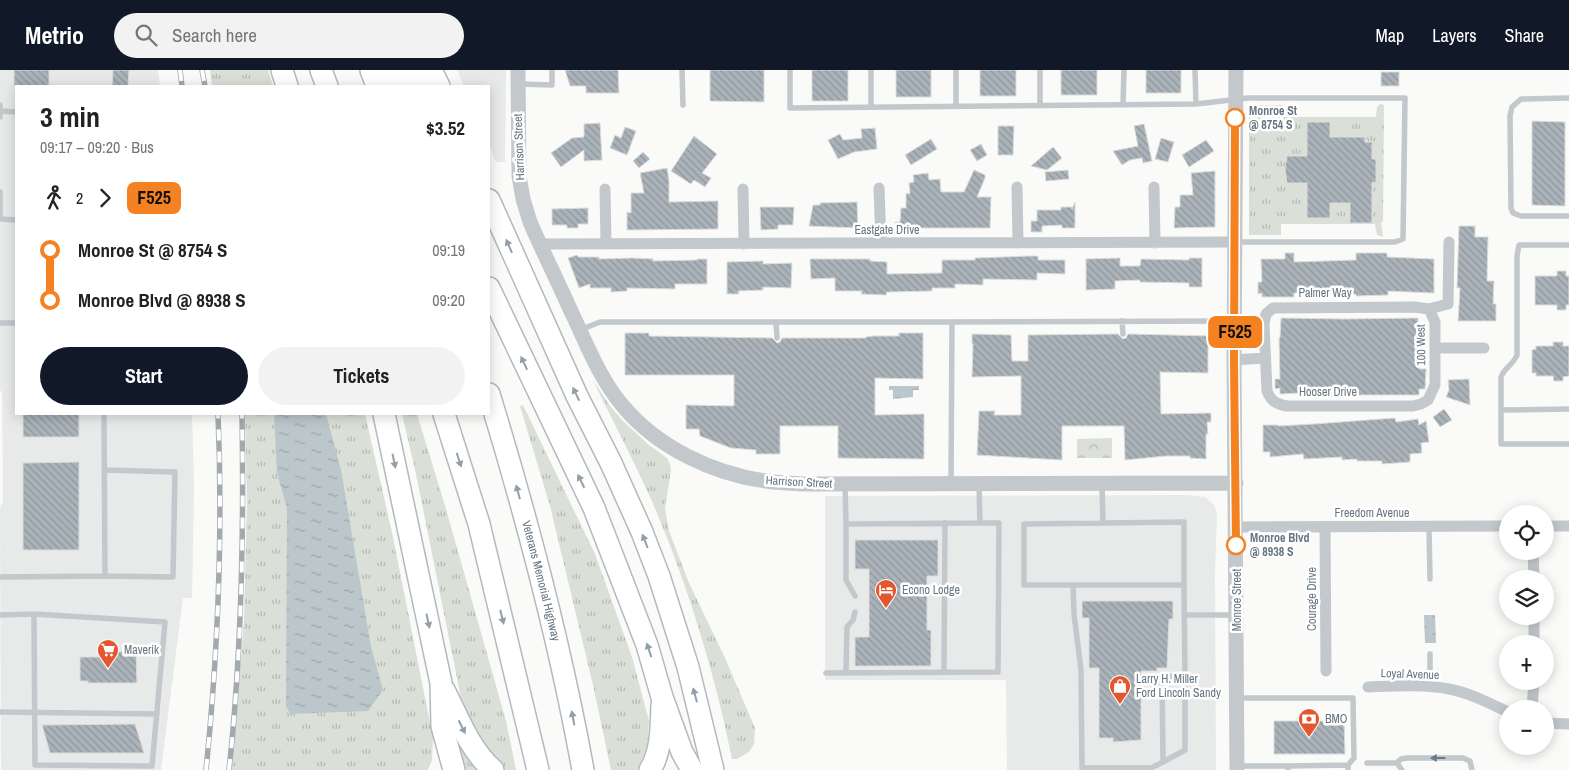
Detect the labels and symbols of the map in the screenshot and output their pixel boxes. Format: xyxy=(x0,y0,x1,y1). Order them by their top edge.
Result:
place label: Monroe St @ 8754 S xyxy=(1249,103,1298,133)
marker: Monroe St @ 8754 S xyxy=(1225,108,1245,128)
street label: Harrison Street xyxy=(510,113,528,181)
street label: Eastgate Drive xyxy=(854,222,920,238)
one-way arrow xyxy=(504,239,512,253)
street label: Palmer Way xyxy=(1298,285,1352,301)
line badge: F525 xyxy=(1200,316,1270,348)
street label: 100 West xyxy=(1413,324,1429,366)
one-way arrow xyxy=(520,356,528,371)
street label: Hooser Drive xyxy=(1299,384,1357,400)
one-way arrow xyxy=(572,387,580,401)
one-way arrow xyxy=(456,453,463,468)
one-way arrow xyxy=(391,454,399,470)
street label: Harrison Street xyxy=(765,472,833,492)
one-way arrow xyxy=(577,474,585,489)
one-way arrow xyxy=(514,484,522,499)
street label: Freedom Avenue xyxy=(1335,505,1409,521)
street label: Veterans Memorial Highway xyxy=(518,519,564,643)
place label: Monroe Blvd @ 8938 S xyxy=(1250,530,1310,560)
one-way arrow xyxy=(641,533,649,548)
marker: Monroe Blvd @ 8938 S xyxy=(1226,535,1246,555)
street label: Courage Drive xyxy=(1304,567,1320,631)
street label: Monroe Street xyxy=(1229,569,1245,631)
hotel icon: Econo Lodge xyxy=(874,578,898,609)
place label: Econo Lodge xyxy=(902,582,960,598)
one-way arrow xyxy=(498,609,506,624)
one-way arrow xyxy=(424,613,432,629)
supermarket icon: Maverik xyxy=(96,638,120,669)
place label: Maverik xyxy=(124,642,159,658)
one-way arrow xyxy=(644,643,652,658)
street label: Loyal Avenue xyxy=(1380,665,1440,683)
place label: Larry H. Miller Ford Lincoln Sandy xyxy=(1136,671,1221,701)
shop icon: Larry H. Miller Ford Lincoln Sandy xyxy=(1108,674,1132,705)
one-way arrow xyxy=(691,688,699,703)
bank icon: BMO xyxy=(1297,707,1321,738)
one-way arrow xyxy=(569,709,577,725)
place label: BMO xyxy=(1325,711,1348,727)
one-way arrow xyxy=(458,720,466,734)
one-way arrow xyxy=(1430,754,1446,762)

